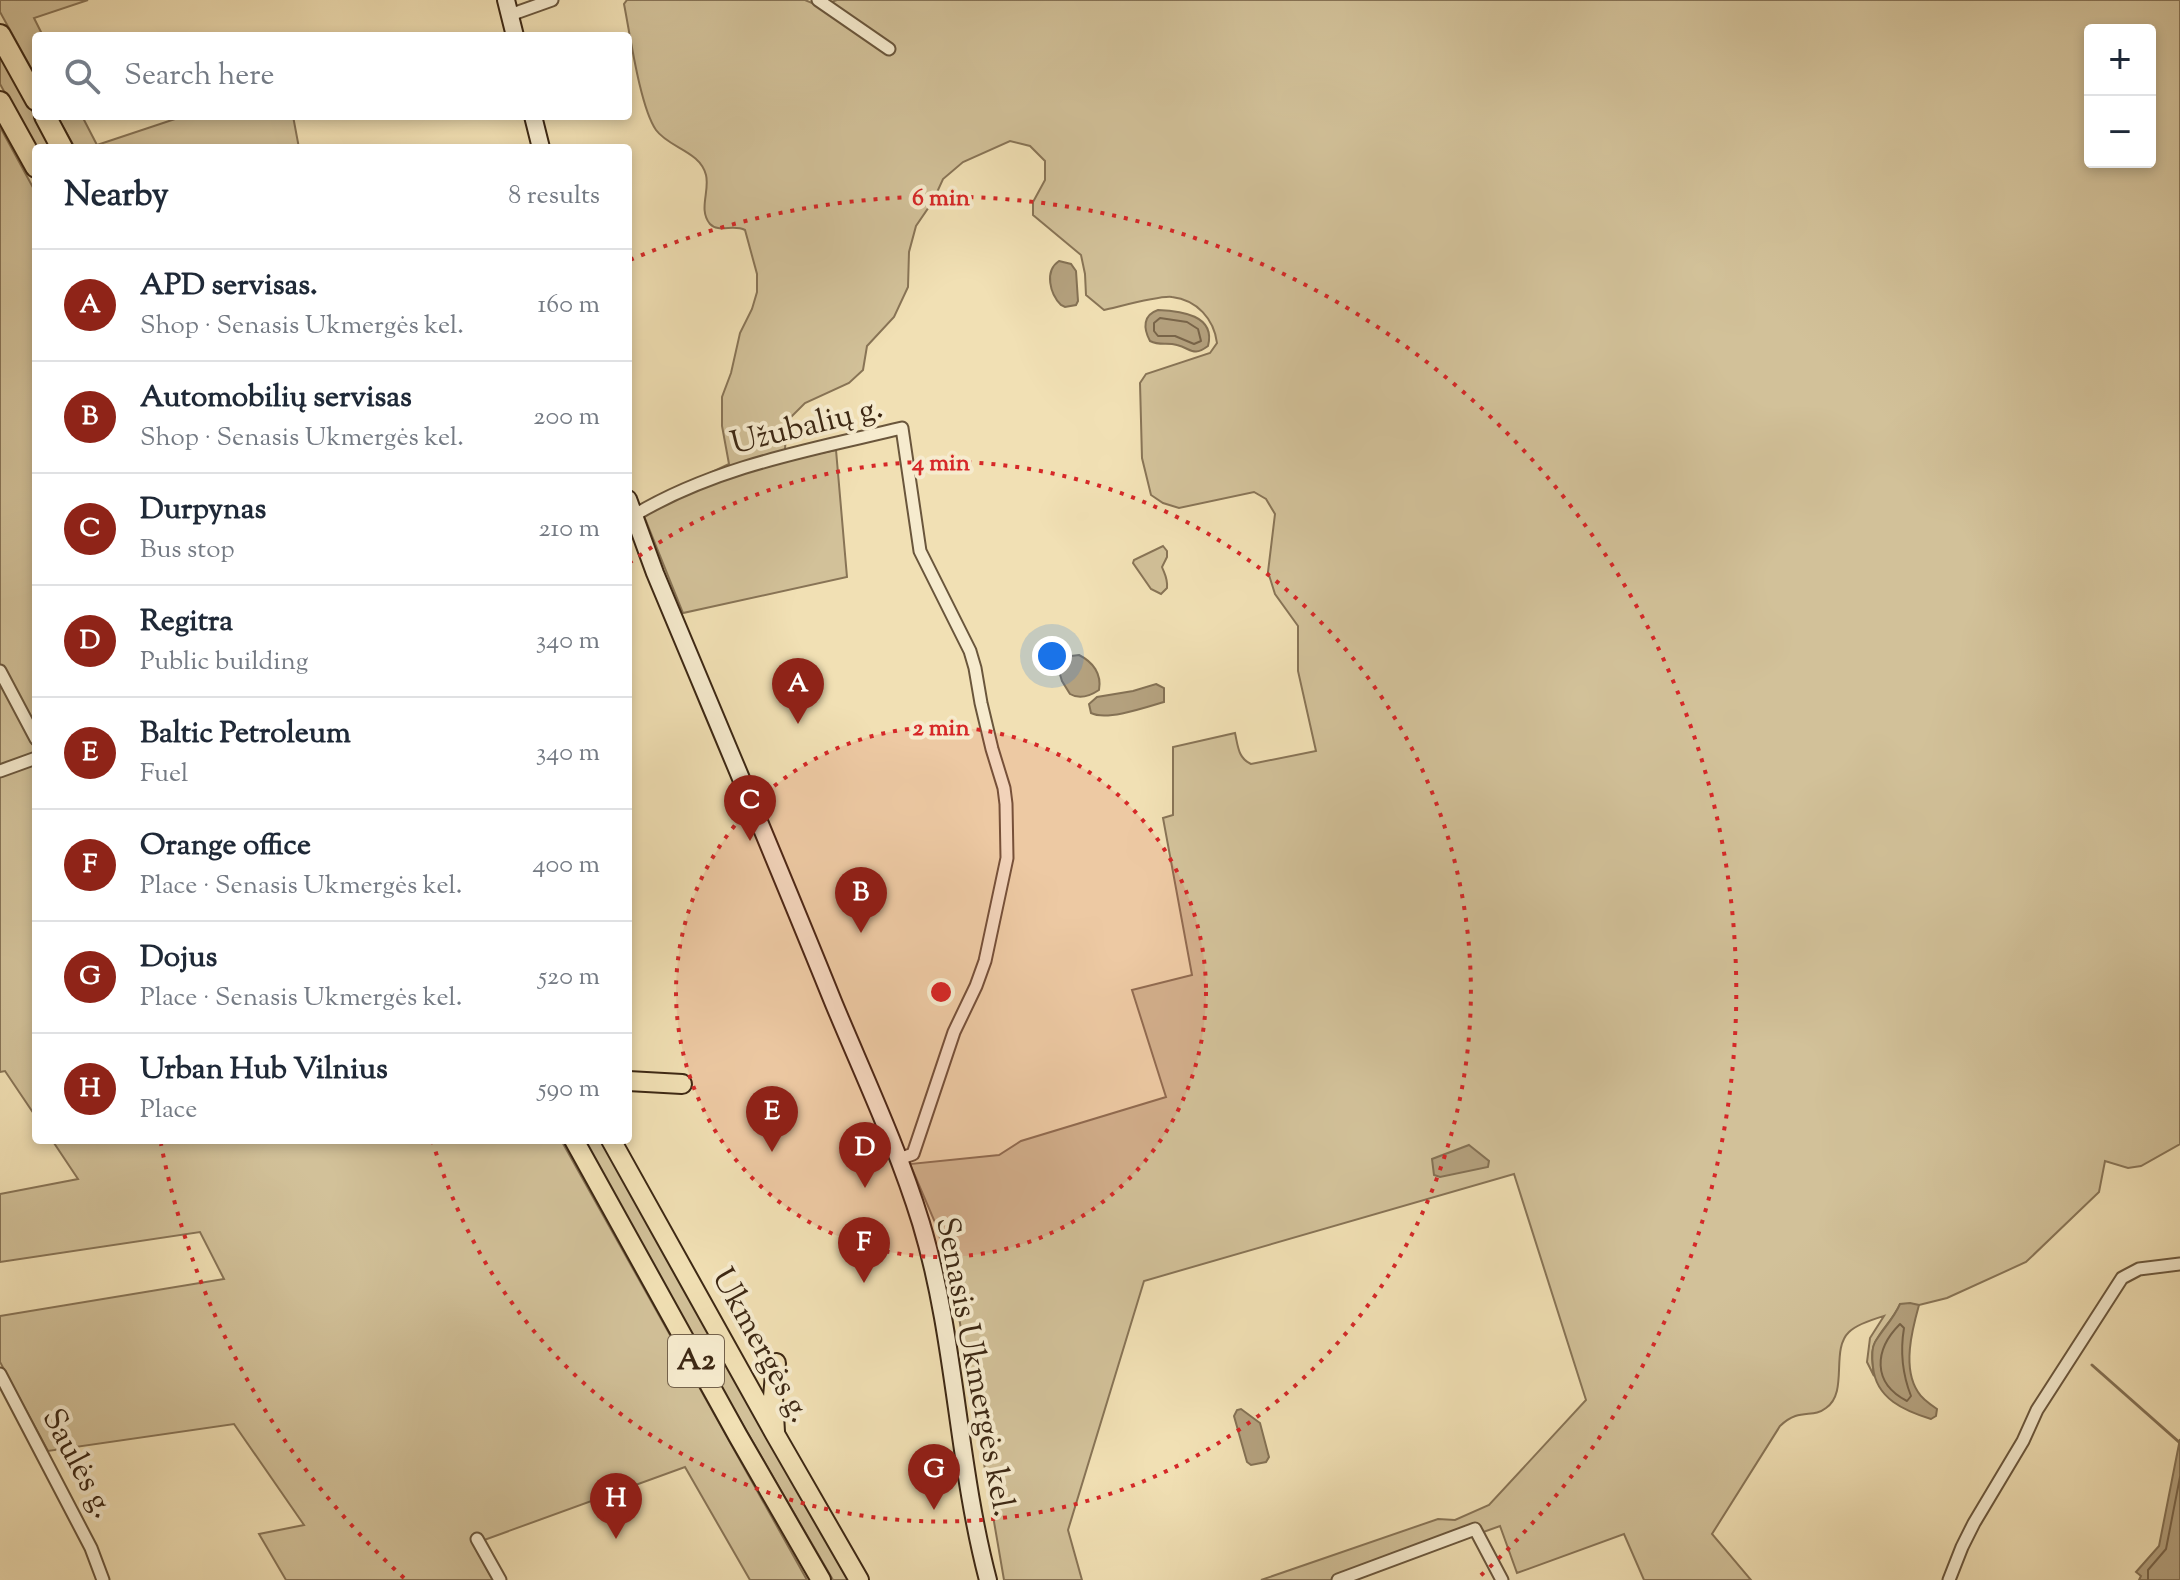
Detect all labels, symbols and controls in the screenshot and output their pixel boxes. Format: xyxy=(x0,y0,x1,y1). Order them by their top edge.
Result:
map controls xyxy=(2084,24,2156,168)
button: + xyxy=(2084,24,2156,96)
search box xyxy=(32,32,632,120)
icon: search xyxy=(60,54,104,98)
text: Search here xyxy=(124,55,274,98)
button: − xyxy=(2084,96,2156,168)
text: Nearby xyxy=(64,172,169,221)
text: 8 results xyxy=(508,178,600,215)
text: 6 min xyxy=(912,182,971,216)
text: APD servisas. xyxy=(140,265,318,308)
text: A xyxy=(79,287,101,324)
text: 160 m xyxy=(537,287,600,324)
text: Shop · Senasis Ukmergės kel. xyxy=(140,308,464,345)
text: Automobilių servisas xyxy=(140,377,412,420)
street label: Užubalių g. xyxy=(726,386,888,468)
text: B xyxy=(82,399,98,436)
text: 200 m xyxy=(533,399,600,436)
text: Shop · Senasis Ukmergės kel. xyxy=(140,420,464,457)
text: 4 min xyxy=(911,447,971,481)
text: Durpynas xyxy=(140,489,266,532)
text: C xyxy=(80,511,100,548)
text: 210 m xyxy=(538,511,600,548)
text: Bus stop xyxy=(140,532,235,569)
text: Regitra xyxy=(140,601,233,644)
text: D xyxy=(80,623,100,660)
text: 340 m xyxy=(536,623,600,660)
your location xyxy=(1032,636,1072,676)
text: Public building xyxy=(140,644,308,681)
pin: A xyxy=(772,658,824,724)
text: 2 min xyxy=(912,712,970,746)
text: Baltic Petroleum xyxy=(140,713,351,756)
text: E xyxy=(82,735,98,772)
text: 340 m xyxy=(536,735,600,772)
text: Fuel xyxy=(140,756,188,793)
pin: C xyxy=(724,775,776,841)
text: Orange office xyxy=(140,825,311,868)
text: F xyxy=(83,847,97,884)
text: 400 m xyxy=(533,847,600,884)
pin: B xyxy=(835,867,887,933)
text: Place · Senasis Ukmergės kel. xyxy=(140,868,462,905)
text: Dojus xyxy=(140,937,217,980)
text: G xyxy=(79,959,101,996)
text: 520 m xyxy=(538,959,600,996)
centre of rings xyxy=(927,978,955,1006)
text: Place · Senasis Ukmergės kel. xyxy=(140,980,462,1017)
text: Urban Hub Vilnius xyxy=(140,1049,388,1092)
text: H xyxy=(80,1071,100,1108)
text: 590 m xyxy=(538,1071,600,1108)
pin: E xyxy=(746,1086,798,1152)
text: Place xyxy=(140,1092,197,1129)
pin: D xyxy=(839,1122,891,1188)
street label: Senasis Ukmergės kel. xyxy=(922,1213,1026,1521)
pin: F xyxy=(838,1217,890,1283)
street label: Ukmergės g. xyxy=(699,1260,821,1432)
road number: A2 xyxy=(668,1335,724,1387)
street label: Saulės g. xyxy=(29,1401,125,1527)
pin: G xyxy=(908,1444,960,1510)
pin: H xyxy=(590,1473,642,1539)

